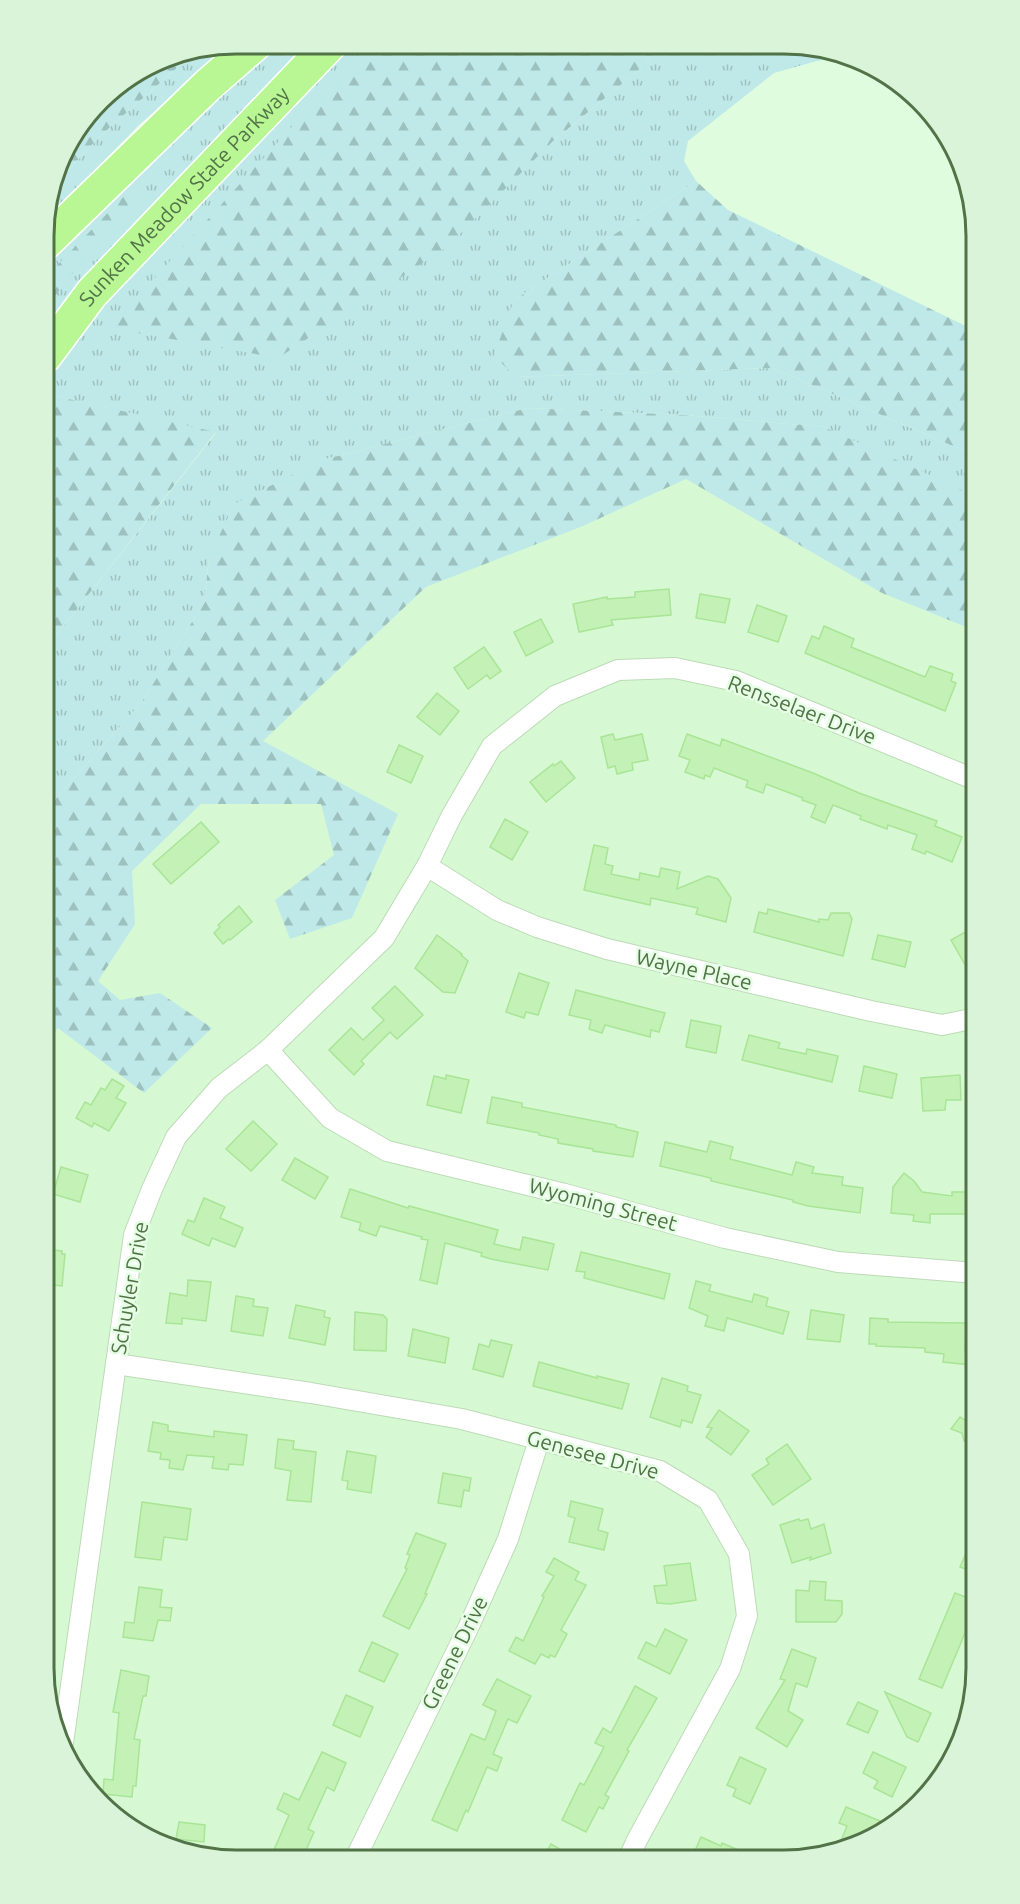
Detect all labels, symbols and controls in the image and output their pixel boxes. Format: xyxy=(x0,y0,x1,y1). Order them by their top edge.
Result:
street label: Sunken Meadow State Parkway xyxy=(74,81,294,310)
street label: Rensselaer Drive xyxy=(725,670,880,748)
street label: Wayne Place xyxy=(634,944,755,994)
street label: Wyoming Street xyxy=(526,1173,680,1235)
street label: Schuyler Drive xyxy=(106,1220,152,1356)
street label: Genesee Drive xyxy=(525,1425,662,1483)
street label: Greene Drive xyxy=(416,1592,492,1713)

